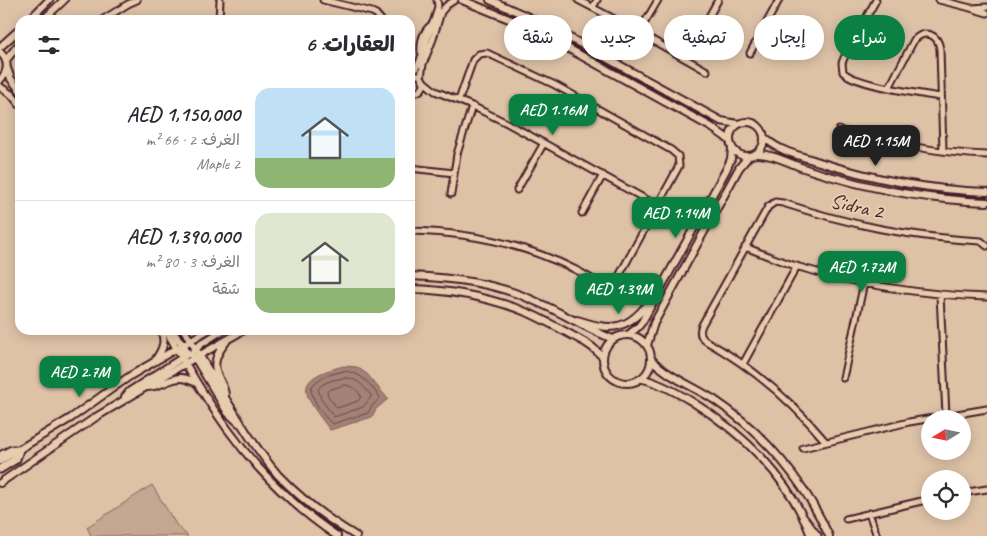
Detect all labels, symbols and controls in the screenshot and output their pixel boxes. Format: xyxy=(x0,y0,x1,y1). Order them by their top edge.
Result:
chip: شقة xyxy=(504,15,572,60)
chip: جديد xyxy=(582,15,654,60)
chip: تصفية xyxy=(664,15,744,60)
chip: إيجار xyxy=(754,15,824,60)
chip: شراء xyxy=(834,15,905,60)
icon: filters xyxy=(35,31,63,59)
text: العقارات: 6 xyxy=(306,31,395,57)
pin: AED 1.16M xyxy=(496,94,610,136)
text: AED 1.16M xyxy=(520,100,586,120)
text: AED 1,150,000 xyxy=(127,101,240,127)
icon: home xyxy=(295,108,355,168)
pin: AED 1.15M xyxy=(819,124,933,167)
text: الغرف: 2 · 66 m² xyxy=(146,130,240,150)
text: AED 1.15M xyxy=(843,131,909,151)
text: Maple 2 xyxy=(196,154,240,174)
street label: Sidra 2 xyxy=(828,187,887,225)
pin: AED 1.14M xyxy=(619,196,733,239)
text: AED 1.14M xyxy=(643,203,709,223)
text: AED 1,390,000 xyxy=(127,223,240,249)
icon: home xyxy=(295,233,355,293)
pin: AED 1.72M xyxy=(805,250,919,293)
text: الغرف: 3 · 80 m² xyxy=(146,252,240,272)
text: AED 1.72M xyxy=(829,257,895,277)
pin: AED 1.39M xyxy=(562,272,676,315)
text: شقة xyxy=(212,279,240,299)
text: AED 1.39M xyxy=(586,279,652,299)
pin: AED 2.7M xyxy=(28,356,132,398)
text: AED 2.7M xyxy=(51,362,109,382)
north arrow xyxy=(921,410,971,460)
map controls xyxy=(921,410,971,520)
button: locate xyxy=(921,470,971,520)

